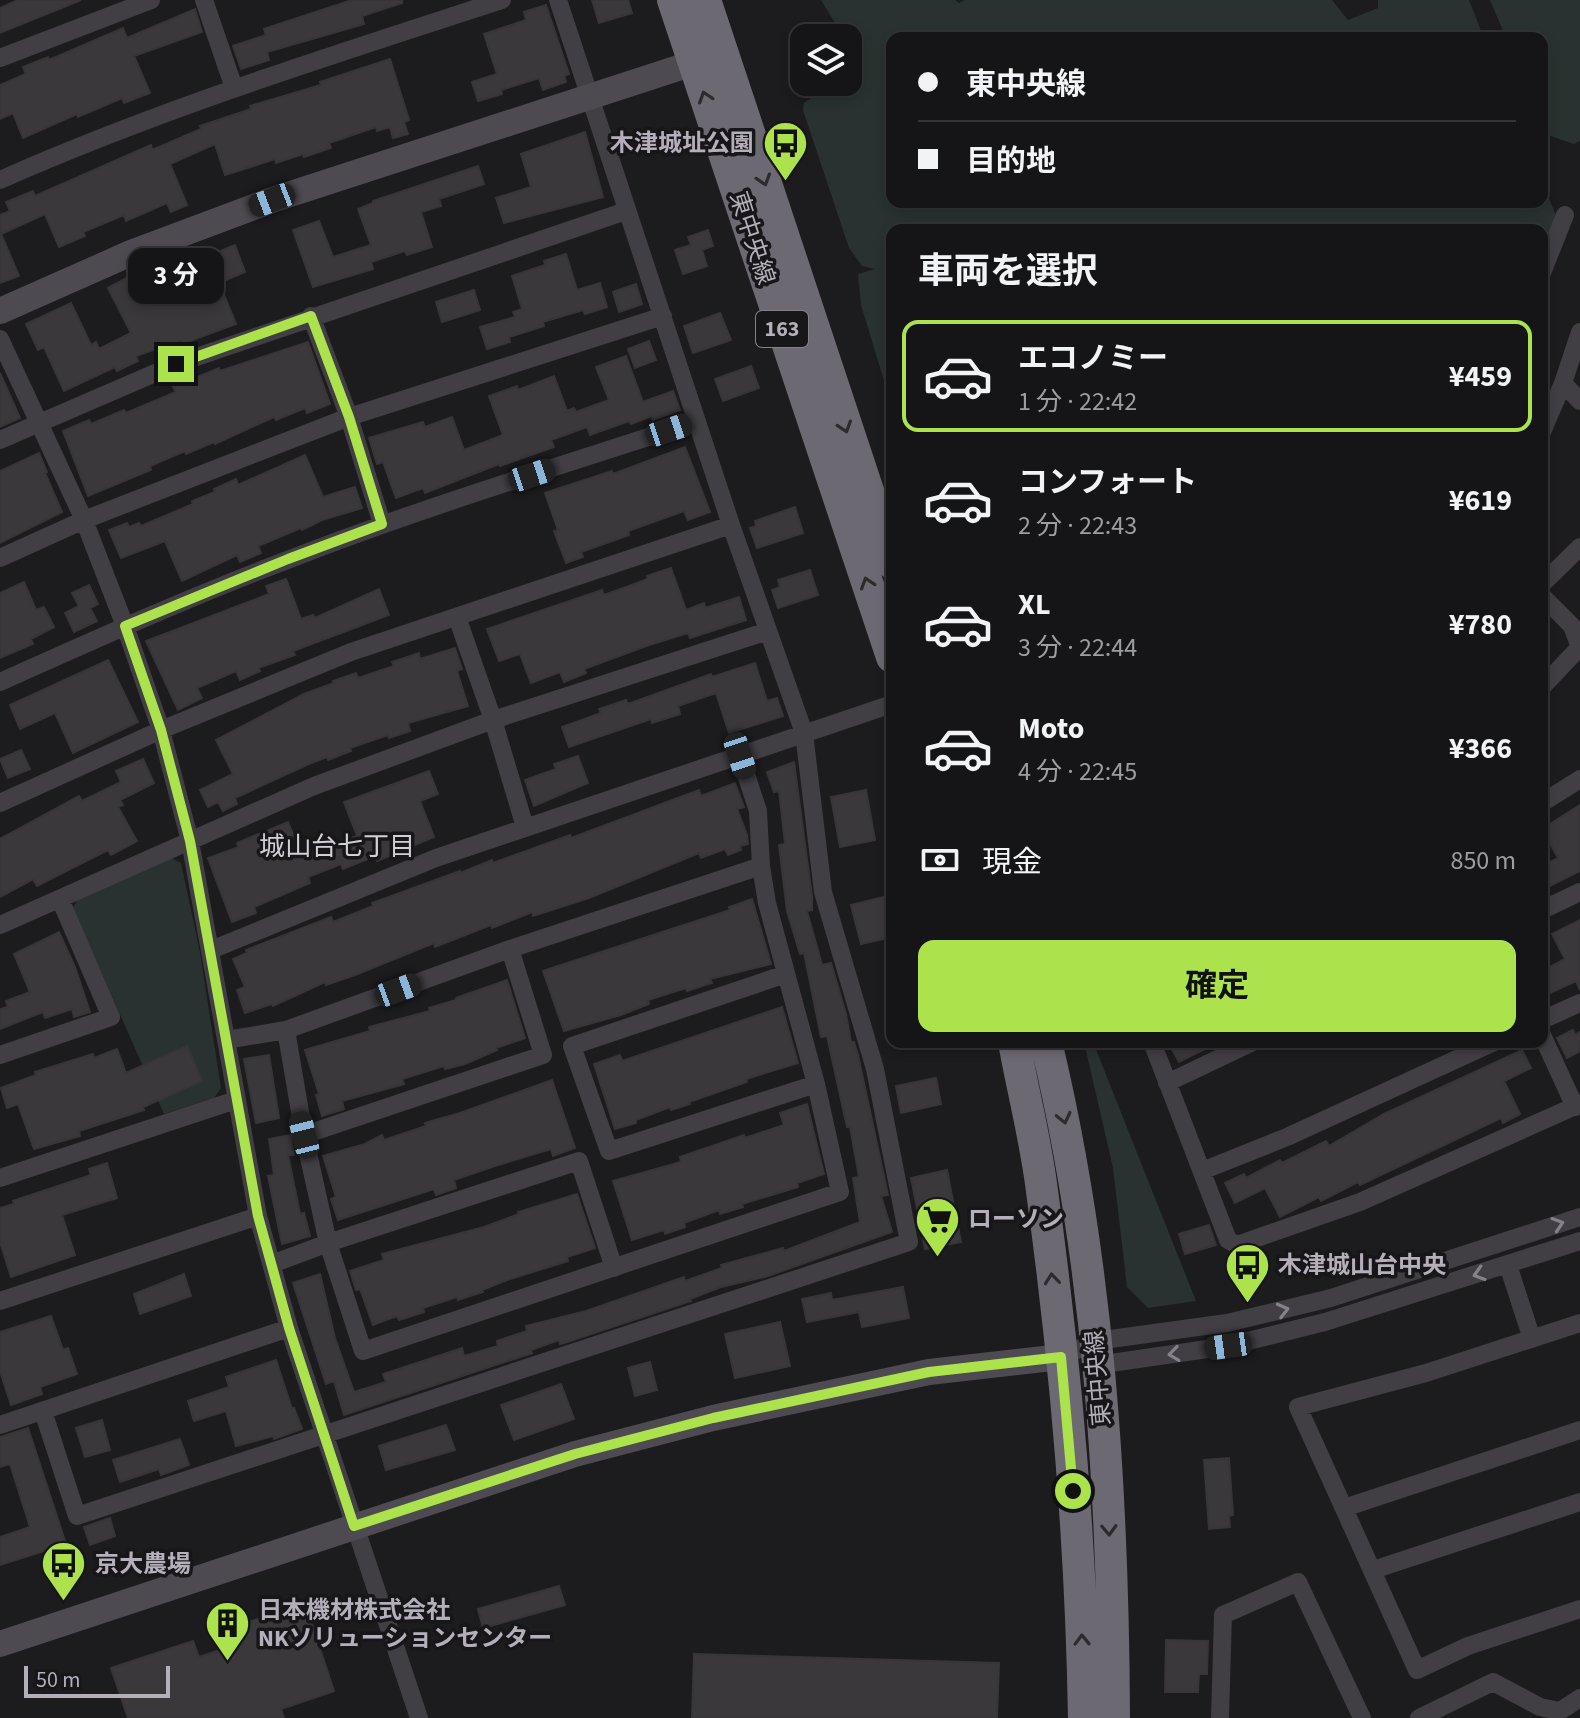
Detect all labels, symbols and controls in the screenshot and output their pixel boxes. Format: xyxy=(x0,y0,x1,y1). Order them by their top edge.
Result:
map controls xyxy=(790,24,862,96)
button: layers xyxy=(790,24,862,96)
text: 東中央線 xyxy=(966,63,1086,106)
one-way arrow xyxy=(698,91,714,105)
bus stop icon: 木津城址公園 xyxy=(761,119,809,182)
place label: 木津城址公園 xyxy=(610,126,754,161)
text: 目的地 xyxy=(966,140,1056,183)
one-way arrow xyxy=(755,173,771,187)
car xyxy=(245,180,299,220)
street label: 東中央線 xyxy=(721,187,783,289)
text: 車両を選択 xyxy=(918,246,1098,297)
callout: 3 分 xyxy=(128,248,224,304)
text: 3 分 xyxy=(154,257,198,294)
road number: 163 xyxy=(756,311,808,347)
text: エコノミー xyxy=(1018,337,1168,380)
icon: car xyxy=(922,340,994,412)
route end xyxy=(158,346,194,382)
text: ¥459 xyxy=(1449,355,1512,398)
text: 1 分 · 22:42 xyxy=(1018,383,1137,420)
car xyxy=(642,411,696,449)
one-way arrow xyxy=(836,420,852,434)
car xyxy=(505,456,559,494)
text: コンフォート xyxy=(1018,461,1197,504)
icon: car xyxy=(922,464,994,536)
text: ¥619 xyxy=(1449,479,1512,522)
text: 2 分 · 22:43 xyxy=(1018,507,1137,544)
one-way arrow xyxy=(861,577,877,591)
text: XL xyxy=(1018,583,1051,626)
icon: car xyxy=(922,588,994,660)
text: ¥780 xyxy=(1449,603,1512,646)
text: 3 分 · 22:44 xyxy=(1018,629,1137,666)
text: Moto xyxy=(1018,707,1084,750)
icon: car xyxy=(922,712,994,784)
text: ¥366 xyxy=(1449,727,1512,770)
car xyxy=(721,729,759,783)
text: 4 分 · 22:45 xyxy=(1018,753,1137,790)
district label: 城山台七丁目 xyxy=(259,828,415,865)
icon: cash xyxy=(918,838,962,882)
text: 現金 xyxy=(982,841,1042,884)
text: 850 m xyxy=(1450,842,1516,879)
button: 確定 xyxy=(918,940,1516,1032)
car xyxy=(371,971,425,1009)
car xyxy=(287,1109,321,1161)
one-way arrow xyxy=(1055,1110,1072,1124)
supermarket icon: ローソン xyxy=(913,1195,961,1258)
place label: ローソン xyxy=(968,1202,1064,1237)
one-way arrow xyxy=(1550,1218,1564,1234)
bus stop icon: 木津城山台中央 xyxy=(1223,1241,1271,1304)
place label: 木津城山台中央 xyxy=(1278,1248,1446,1283)
one-way arrow xyxy=(1473,1265,1486,1281)
one-way arrow xyxy=(1044,1272,1061,1285)
one-way arrow xyxy=(1276,1302,1289,1319)
street label: 東中央線 xyxy=(1076,1329,1120,1427)
car xyxy=(1203,1331,1253,1361)
one-way arrow xyxy=(1167,1345,1181,1362)
route start xyxy=(1055,1473,1091,1509)
one-way arrow xyxy=(1101,1524,1118,1537)
bus stop icon: 京大農場 xyxy=(40,1540,88,1603)
place label: 京大農場 xyxy=(95,1547,191,1582)
place label: 日本機材株式会社 NKソリューションセンター xyxy=(258,1593,552,1656)
building icon: 日本機材株式会社 NKソリューションセンター xyxy=(203,1600,251,1663)
one-way arrow xyxy=(1074,1633,1091,1646)
scale bar xyxy=(24,1662,170,1698)
text: 50 m xyxy=(36,1664,81,1696)

